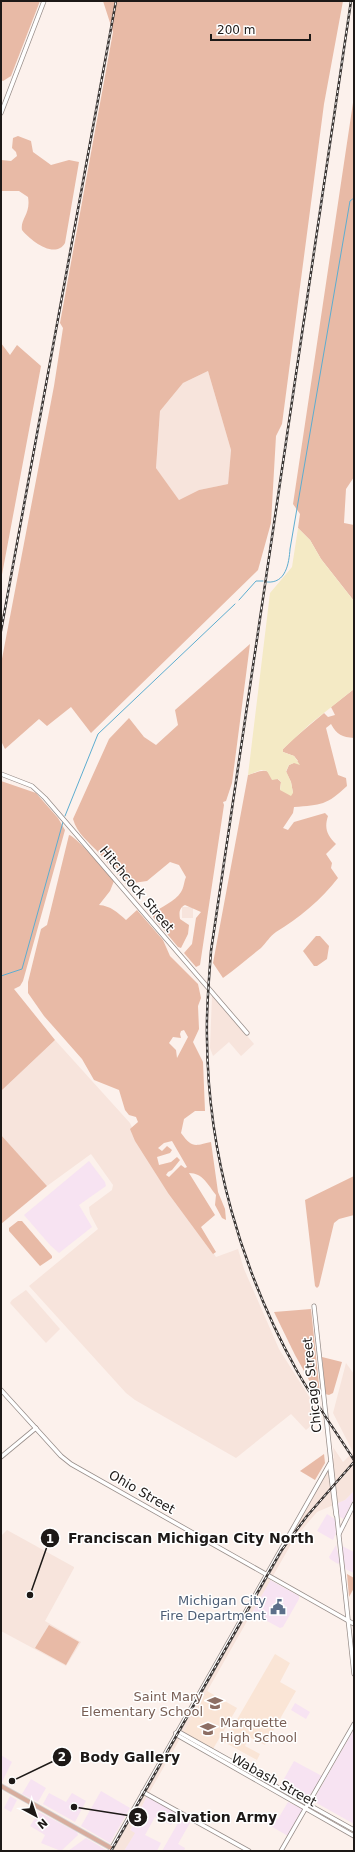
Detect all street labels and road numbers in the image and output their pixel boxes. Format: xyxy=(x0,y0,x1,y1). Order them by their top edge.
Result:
street label: Hitchcock Street xyxy=(97,843,177,935)
street label: Chicago Street xyxy=(300,1337,324,1433)
street label: Ohio Street xyxy=(106,1467,178,1517)
street label: Wabash Street xyxy=(229,1750,319,1810)

